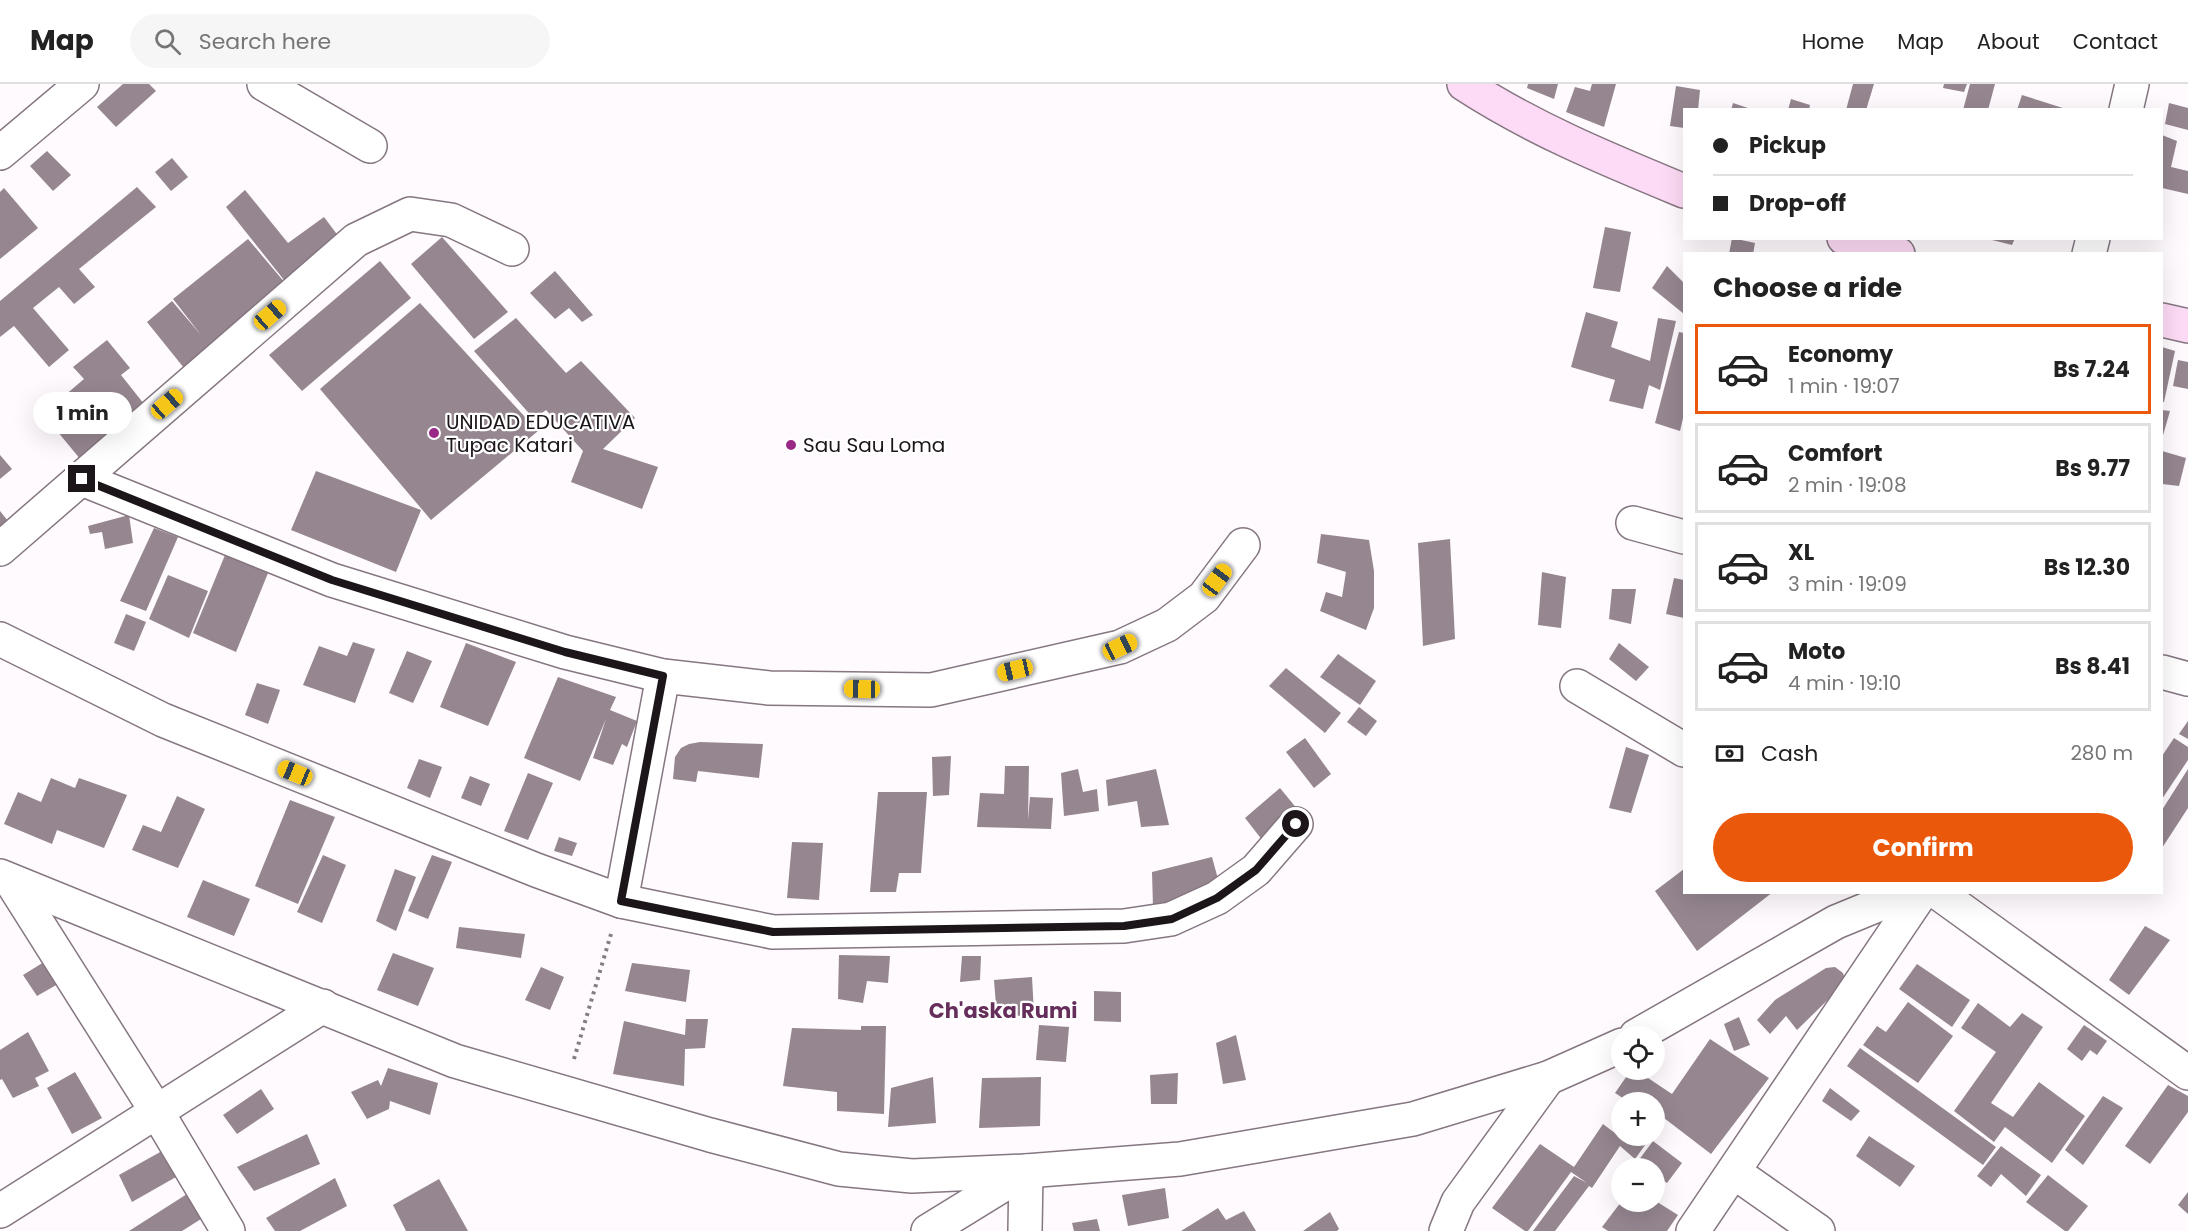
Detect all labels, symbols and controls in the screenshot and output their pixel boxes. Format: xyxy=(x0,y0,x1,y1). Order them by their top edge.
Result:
search box xyxy=(130,14,550,68)
text: Map xyxy=(30,21,94,60)
icon: search xyxy=(151,25,184,58)
text: Search here xyxy=(199,26,331,57)
text: Home xyxy=(1802,27,1864,56)
text: Map xyxy=(1897,27,1944,56)
text: About xyxy=(1977,27,2040,56)
text: Contact xyxy=(2073,27,2158,56)
text: Pickup xyxy=(1749,130,1826,161)
text: Drop-off xyxy=(1749,188,1846,219)
text: Choose a ride xyxy=(1713,269,1902,306)
car xyxy=(251,296,289,334)
text: Economy xyxy=(1788,339,1893,370)
icon: car xyxy=(1716,342,1770,396)
text: Bs 7.24 xyxy=(2053,354,2130,385)
text: 1 min · 19:07 xyxy=(1788,372,1900,400)
car xyxy=(148,385,186,423)
callout: 1 min xyxy=(32,392,132,434)
text: 1 min xyxy=(56,399,109,427)
place label: UNIDAD EDUCATIVA Tupac Katari xyxy=(446,408,635,459)
marker: UNIDAD EDUCATIVA Tupac Katari xyxy=(427,426,441,440)
place label: Sau Sau Loma xyxy=(803,431,945,459)
marker: Sau Sau Loma xyxy=(784,438,798,452)
text: Comfort xyxy=(1788,438,1882,469)
icon: car xyxy=(1716,441,1770,495)
text: Bs 9.77 xyxy=(2055,453,2130,484)
route end xyxy=(68,465,95,492)
text: 2 min · 19:08 xyxy=(1788,471,1907,499)
text: XL xyxy=(1788,537,1814,568)
icon: car xyxy=(1716,540,1770,594)
text: Bs 12.30 xyxy=(2044,552,2130,583)
car xyxy=(1199,560,1235,600)
text: 3 min · 19:09 xyxy=(1788,570,1907,598)
car xyxy=(1100,631,1140,663)
text: Moto xyxy=(1788,636,1845,667)
icon: car xyxy=(1716,639,1770,693)
text: Bs 8.41 xyxy=(2055,651,2130,682)
car xyxy=(995,657,1035,683)
text: 4 min · 19:10 xyxy=(1788,669,1901,697)
car xyxy=(844,680,880,698)
icon: cash xyxy=(1713,737,1746,770)
text: Cash xyxy=(1761,738,1818,769)
text: 280 m xyxy=(2070,739,2133,767)
car xyxy=(275,758,315,788)
route start xyxy=(1282,810,1309,837)
button: Confirm xyxy=(1713,813,2133,882)
district label: Ch'aska Rumi xyxy=(929,996,1077,1025)
map controls xyxy=(1611,1026,1665,1212)
button: locate xyxy=(1611,1026,1665,1080)
button: + xyxy=(1611,1092,1665,1146)
button: − xyxy=(1611,1158,1665,1212)

